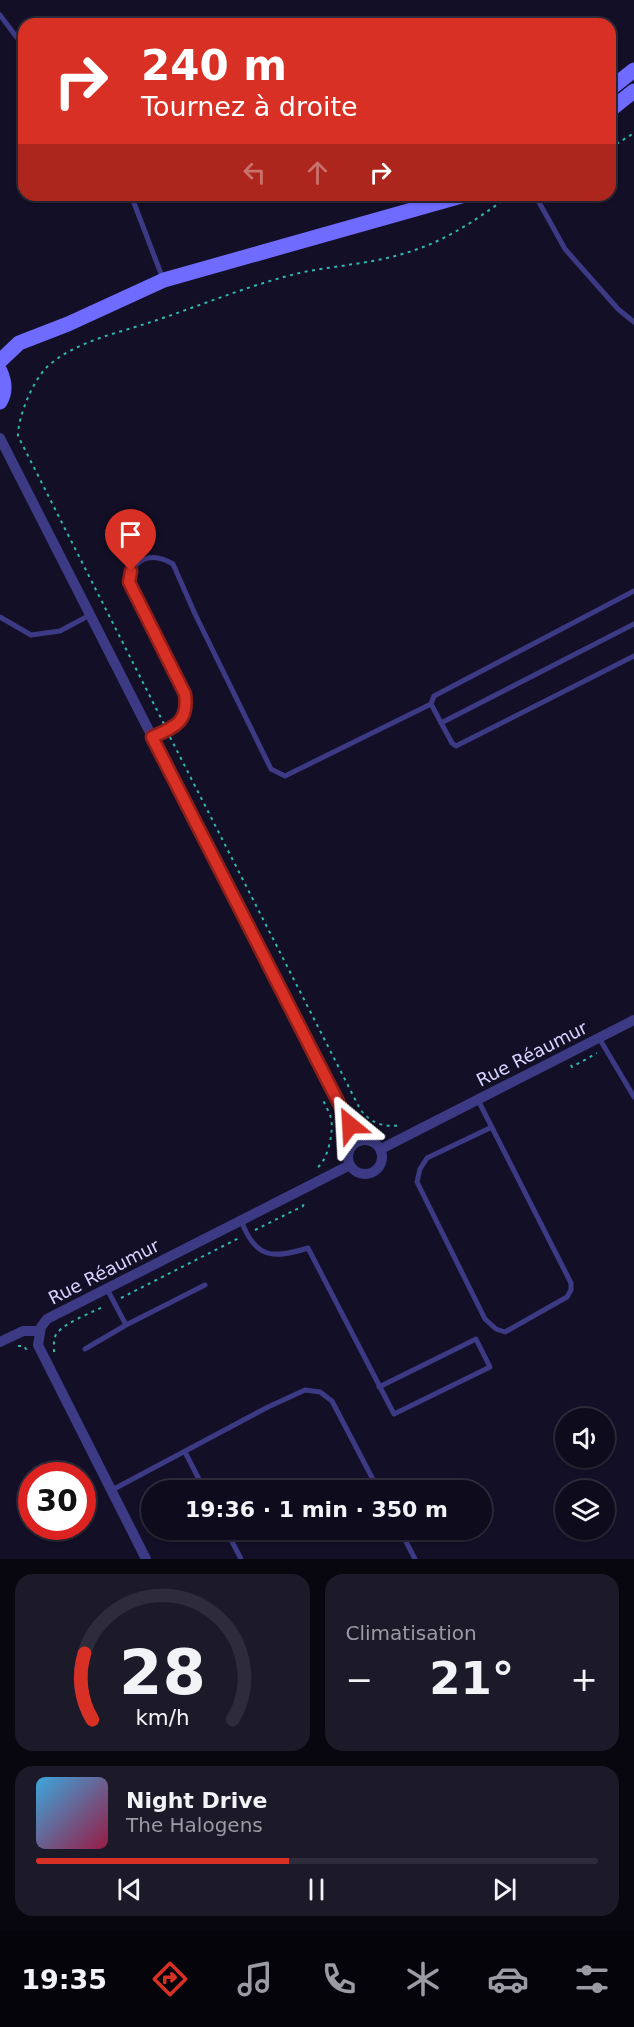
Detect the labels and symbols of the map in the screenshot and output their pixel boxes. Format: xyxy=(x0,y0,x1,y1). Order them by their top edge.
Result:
pin xyxy=(105,509,156,571)
street label: Rue Réaumur xyxy=(473,1016,591,1090)
position arrow xyxy=(318,1093,382,1157)
street label: Rue Réaumur xyxy=(45,1234,163,1308)
speed limit sign: 30 xyxy=(18,1462,96,1540)

